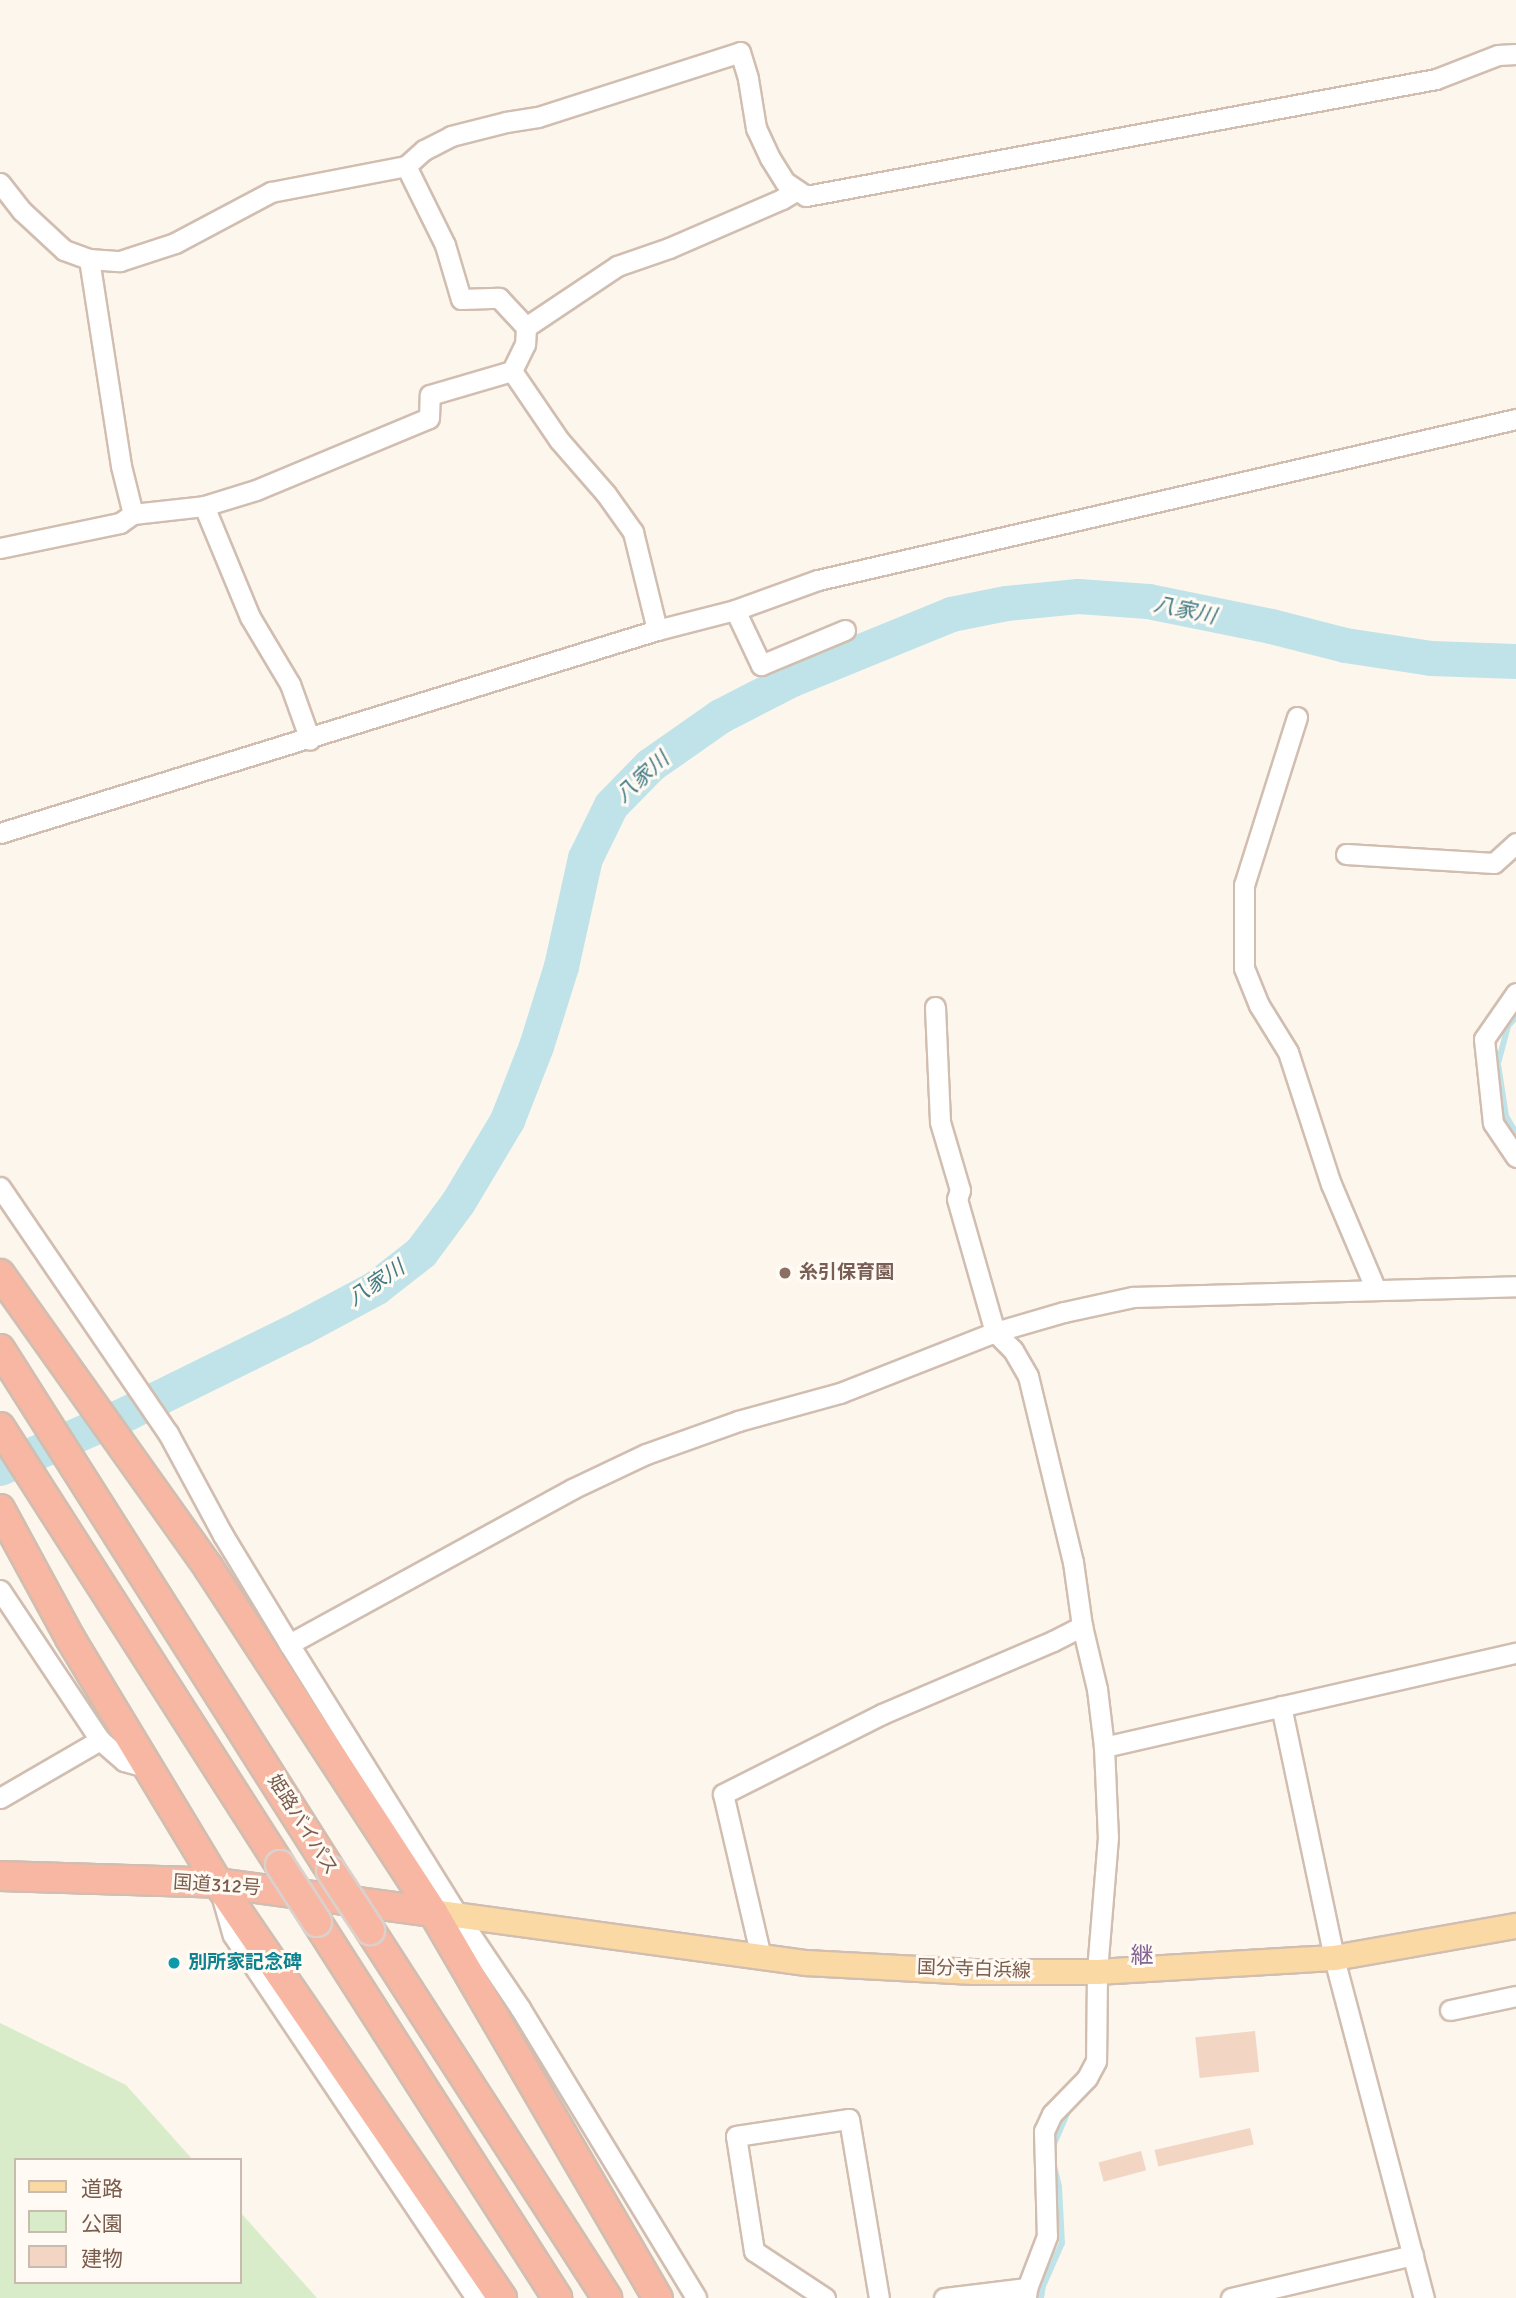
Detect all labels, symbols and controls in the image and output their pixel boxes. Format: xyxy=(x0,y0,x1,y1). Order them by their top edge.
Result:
water label: 八家川 xyxy=(1152,591,1218,629)
water label: 八家川 xyxy=(610,747,674,807)
water label: 八家川 xyxy=(343,1255,409,1311)
place label: 糸引保育園 xyxy=(799,1262,894,1284)
marker: 糸引保育園 xyxy=(777,1265,793,1281)
street label: 姫路バイパス xyxy=(262,1771,342,1879)
street label: 国道312号 xyxy=(172,1872,262,1900)
district label: 継 xyxy=(1131,1942,1153,1970)
place label: 別所家記念碑 xyxy=(188,1952,302,1974)
marker: 別所家記念碑 xyxy=(166,1955,182,1971)
street label: 国分寺白浜線 xyxy=(917,1957,1031,1983)
legend xyxy=(14,2158,242,2284)
text: 道路 xyxy=(81,2176,123,2202)
text: 公園 xyxy=(81,2211,123,2237)
text: 建物 xyxy=(81,2246,123,2272)

